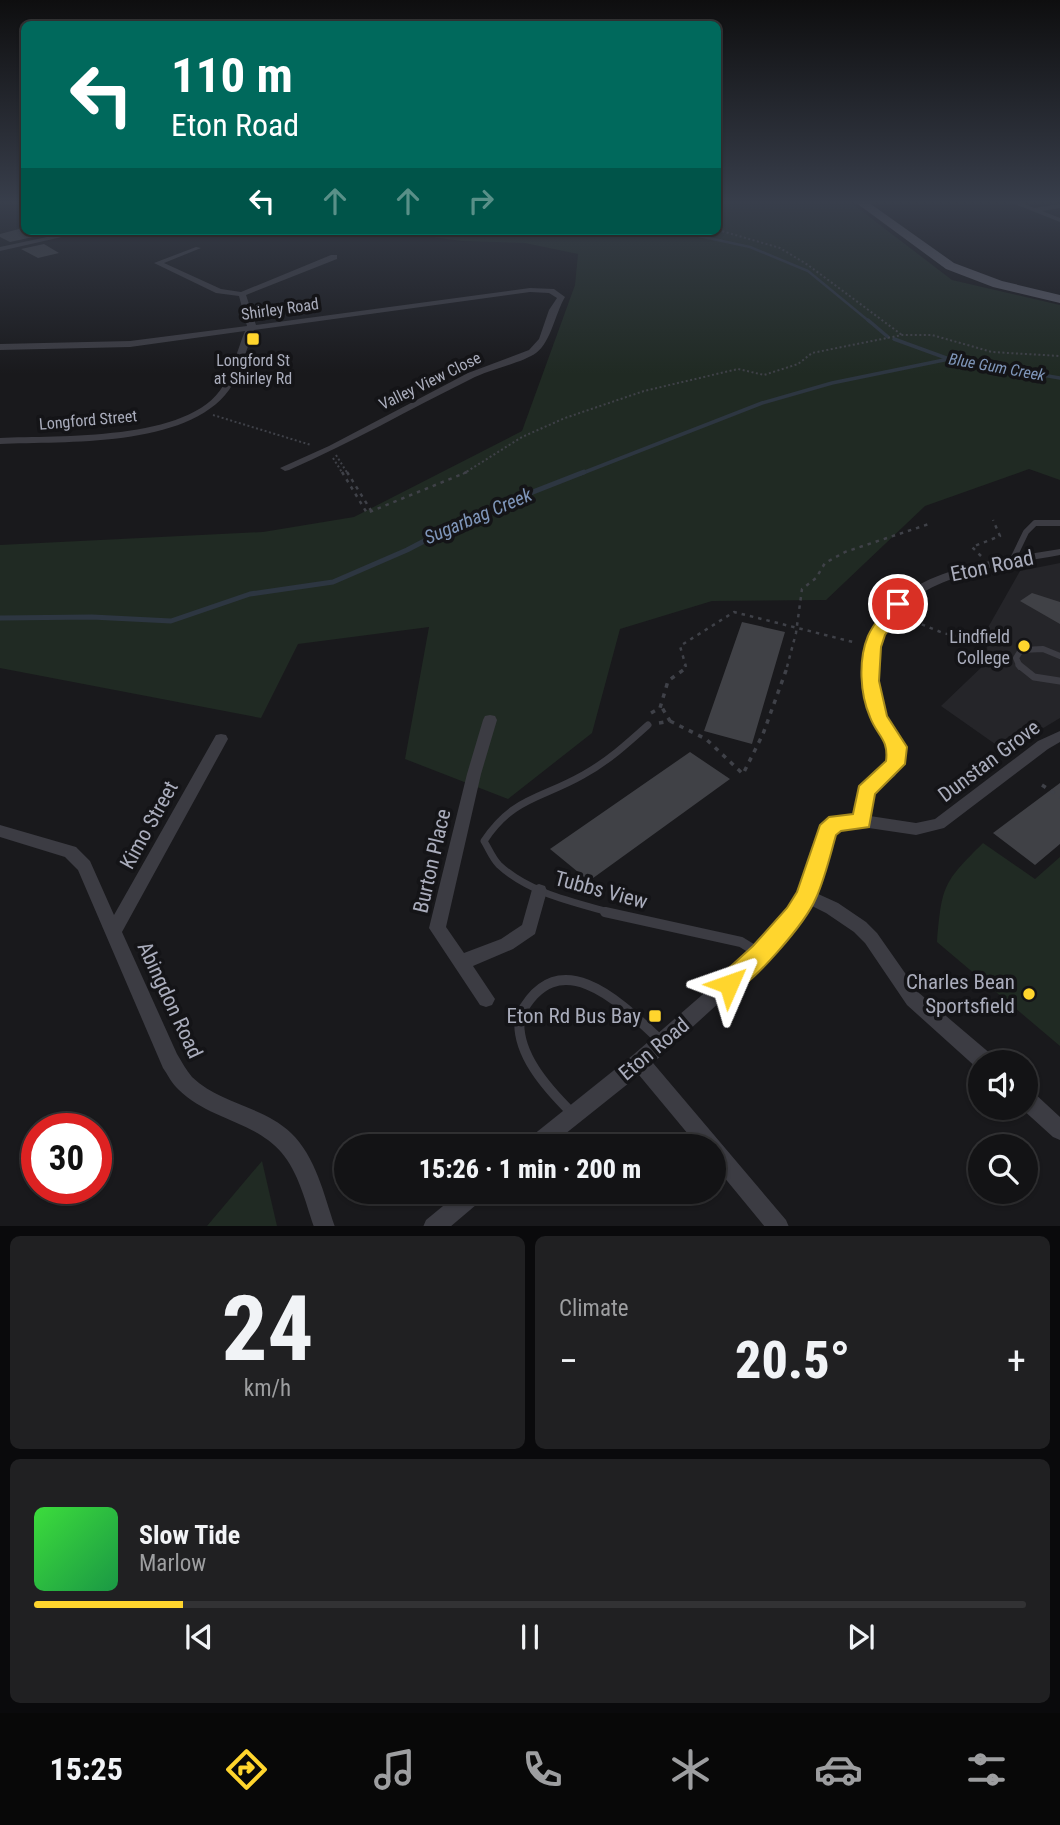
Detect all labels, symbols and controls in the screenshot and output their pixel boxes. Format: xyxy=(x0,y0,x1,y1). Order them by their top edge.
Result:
text: 110 m xyxy=(171,47,293,104)
icon: left xyxy=(56,49,147,140)
text: Eton Road xyxy=(171,106,299,144)
icon: left xyxy=(243,182,281,220)
icon: ahead xyxy=(316,182,354,220)
icon: ahead xyxy=(389,182,427,220)
icon: right xyxy=(462,182,500,220)
street label: Shirley Road xyxy=(240,294,320,324)
marker: Longford St at Shirley Rd xyxy=(245,331,261,347)
street label: Valley View Close xyxy=(376,348,484,414)
water label: Blue Gum Creek xyxy=(947,349,1048,385)
place label: Longford St at Shirley Rd xyxy=(214,351,292,388)
street label: Longford Street xyxy=(38,406,138,434)
water label: Sugarbag Creek xyxy=(421,483,536,549)
street label: Eton Road xyxy=(948,546,1036,586)
pin xyxy=(868,574,928,634)
icon: arrive xyxy=(879,585,917,623)
place label: Lindfield College xyxy=(949,626,1010,668)
marker: Lindfield College xyxy=(1016,638,1032,654)
street label: Dunstan Grove xyxy=(934,715,1045,807)
street label: Kimo Street xyxy=(115,777,183,873)
street label: Burton Place xyxy=(408,806,456,915)
street label: Tubbs View xyxy=(552,866,650,914)
street label: Abingdon Road xyxy=(133,938,207,1062)
position arrow xyxy=(692,947,766,1021)
place label: Charles Bean Sportsfield xyxy=(906,970,1015,1018)
marker: Charles Bean Sportsfield xyxy=(1021,986,1037,1002)
place label: Eton Rd Bus Bay xyxy=(507,1004,641,1028)
marker: Eton Rd Bus Bay xyxy=(647,1008,663,1024)
street label: Eton Road xyxy=(614,1013,694,1085)
map controls xyxy=(968,1050,1038,1204)
button: sound xyxy=(968,1050,1038,1120)
speed limit sign: 30 xyxy=(21,1113,112,1204)
button: search xyxy=(968,1134,1038,1204)
text: 15:26 · 1 min · 200 m xyxy=(419,1154,641,1184)
text: 24 xyxy=(222,1276,313,1382)
text: Climate xyxy=(559,1295,629,1322)
text: 20.5° xyxy=(735,1330,850,1391)
text: − xyxy=(559,1339,578,1383)
text: + xyxy=(1007,1339,1026,1383)
text: km/h xyxy=(244,1375,291,1402)
text: Slow Tide xyxy=(139,1520,240,1550)
text: Marlow xyxy=(139,1550,206,1577)
icon: previous xyxy=(180,1618,218,1656)
icon: pause xyxy=(511,1618,549,1656)
icon: next xyxy=(842,1618,880,1656)
icon: directions xyxy=(222,1745,271,1794)
icon: music xyxy=(370,1745,419,1794)
icon: phone xyxy=(518,1745,567,1794)
icon: climate xyxy=(666,1745,715,1794)
icon: car xyxy=(814,1745,863,1794)
icon: filters xyxy=(962,1745,1011,1794)
text: 15:25 xyxy=(49,1750,123,1788)

